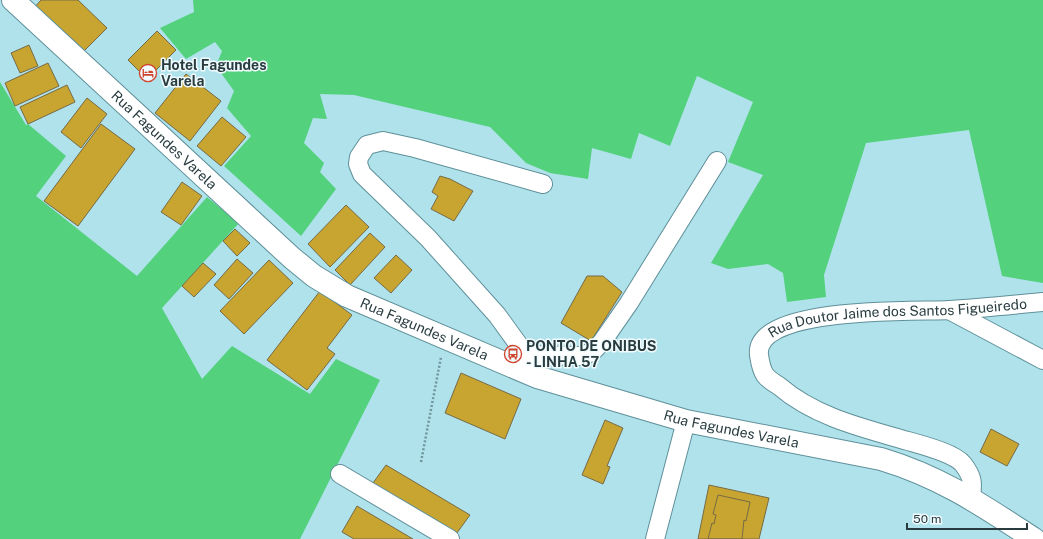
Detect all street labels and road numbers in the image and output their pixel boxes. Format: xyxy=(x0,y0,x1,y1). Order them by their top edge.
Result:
street label: Rua Fagundes Varela xyxy=(108,87,220,192)
street label: Rua Fagundes Varela xyxy=(358,295,491,363)
street label: Rua Doutor Jaime dos Santos Figueiredo xyxy=(765,296,1028,341)
street label: Rua Fagundes Varela xyxy=(662,407,800,451)

